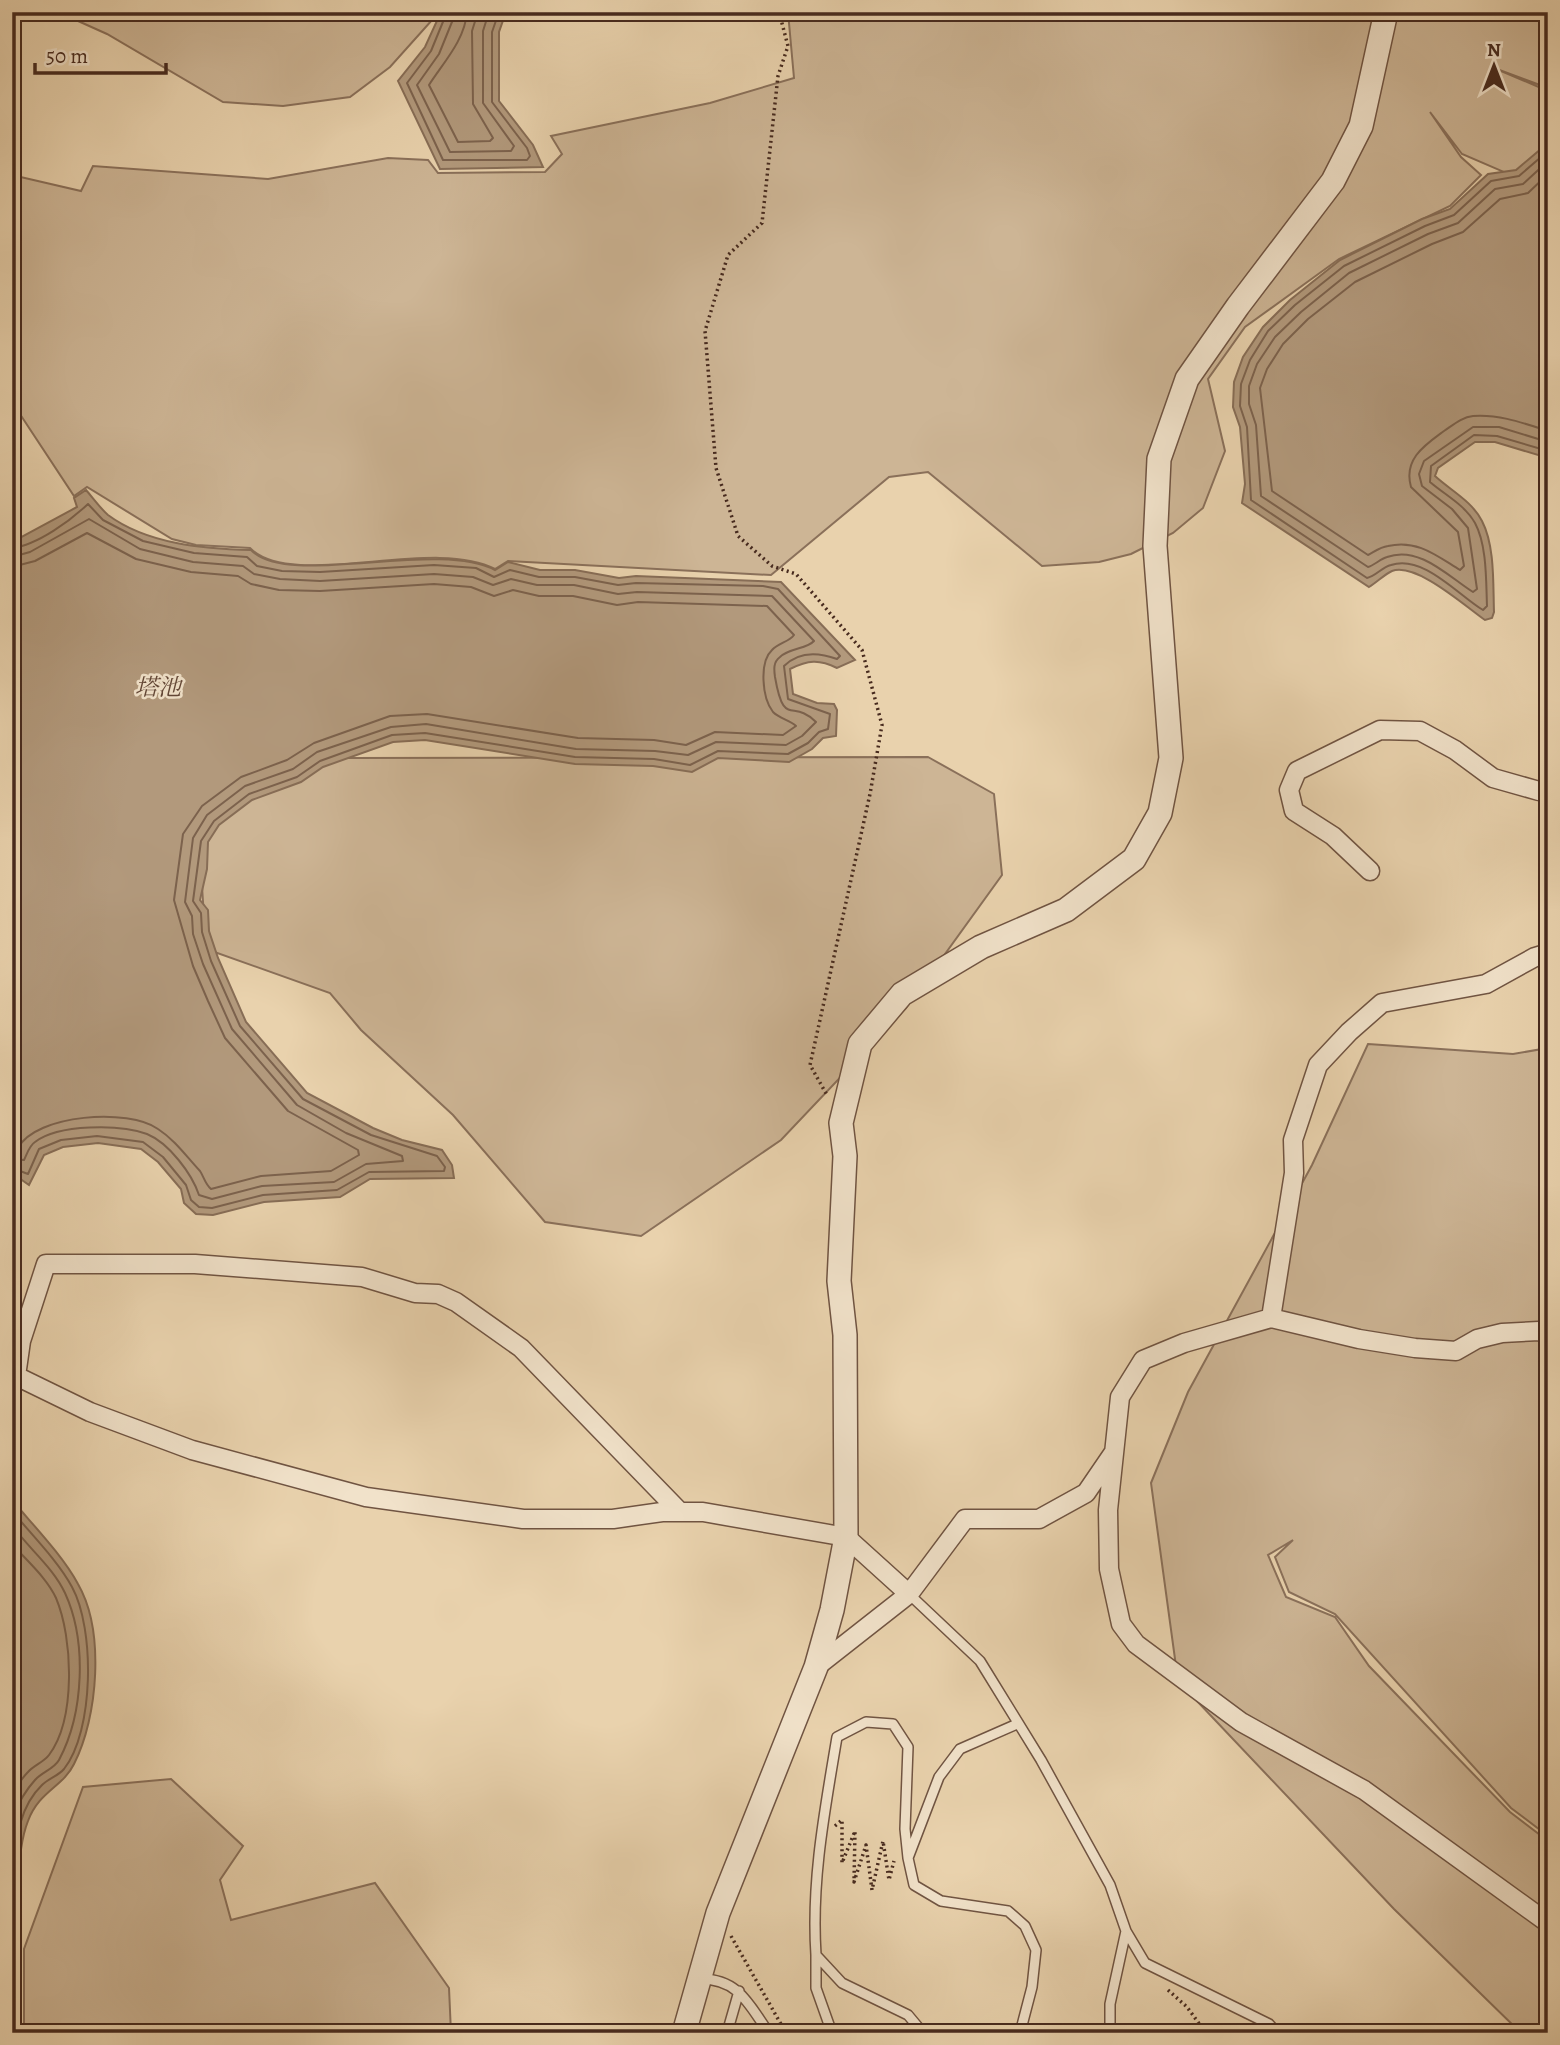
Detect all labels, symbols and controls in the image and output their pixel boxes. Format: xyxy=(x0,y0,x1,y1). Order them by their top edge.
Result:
scale bar xyxy=(35,32,166,76)
north arrow xyxy=(1458,32,1528,102)
text: N xyxy=(1487,37,1501,63)
text: 50 m xyxy=(46,42,88,70)
water label: 塔池 xyxy=(135,672,184,703)

